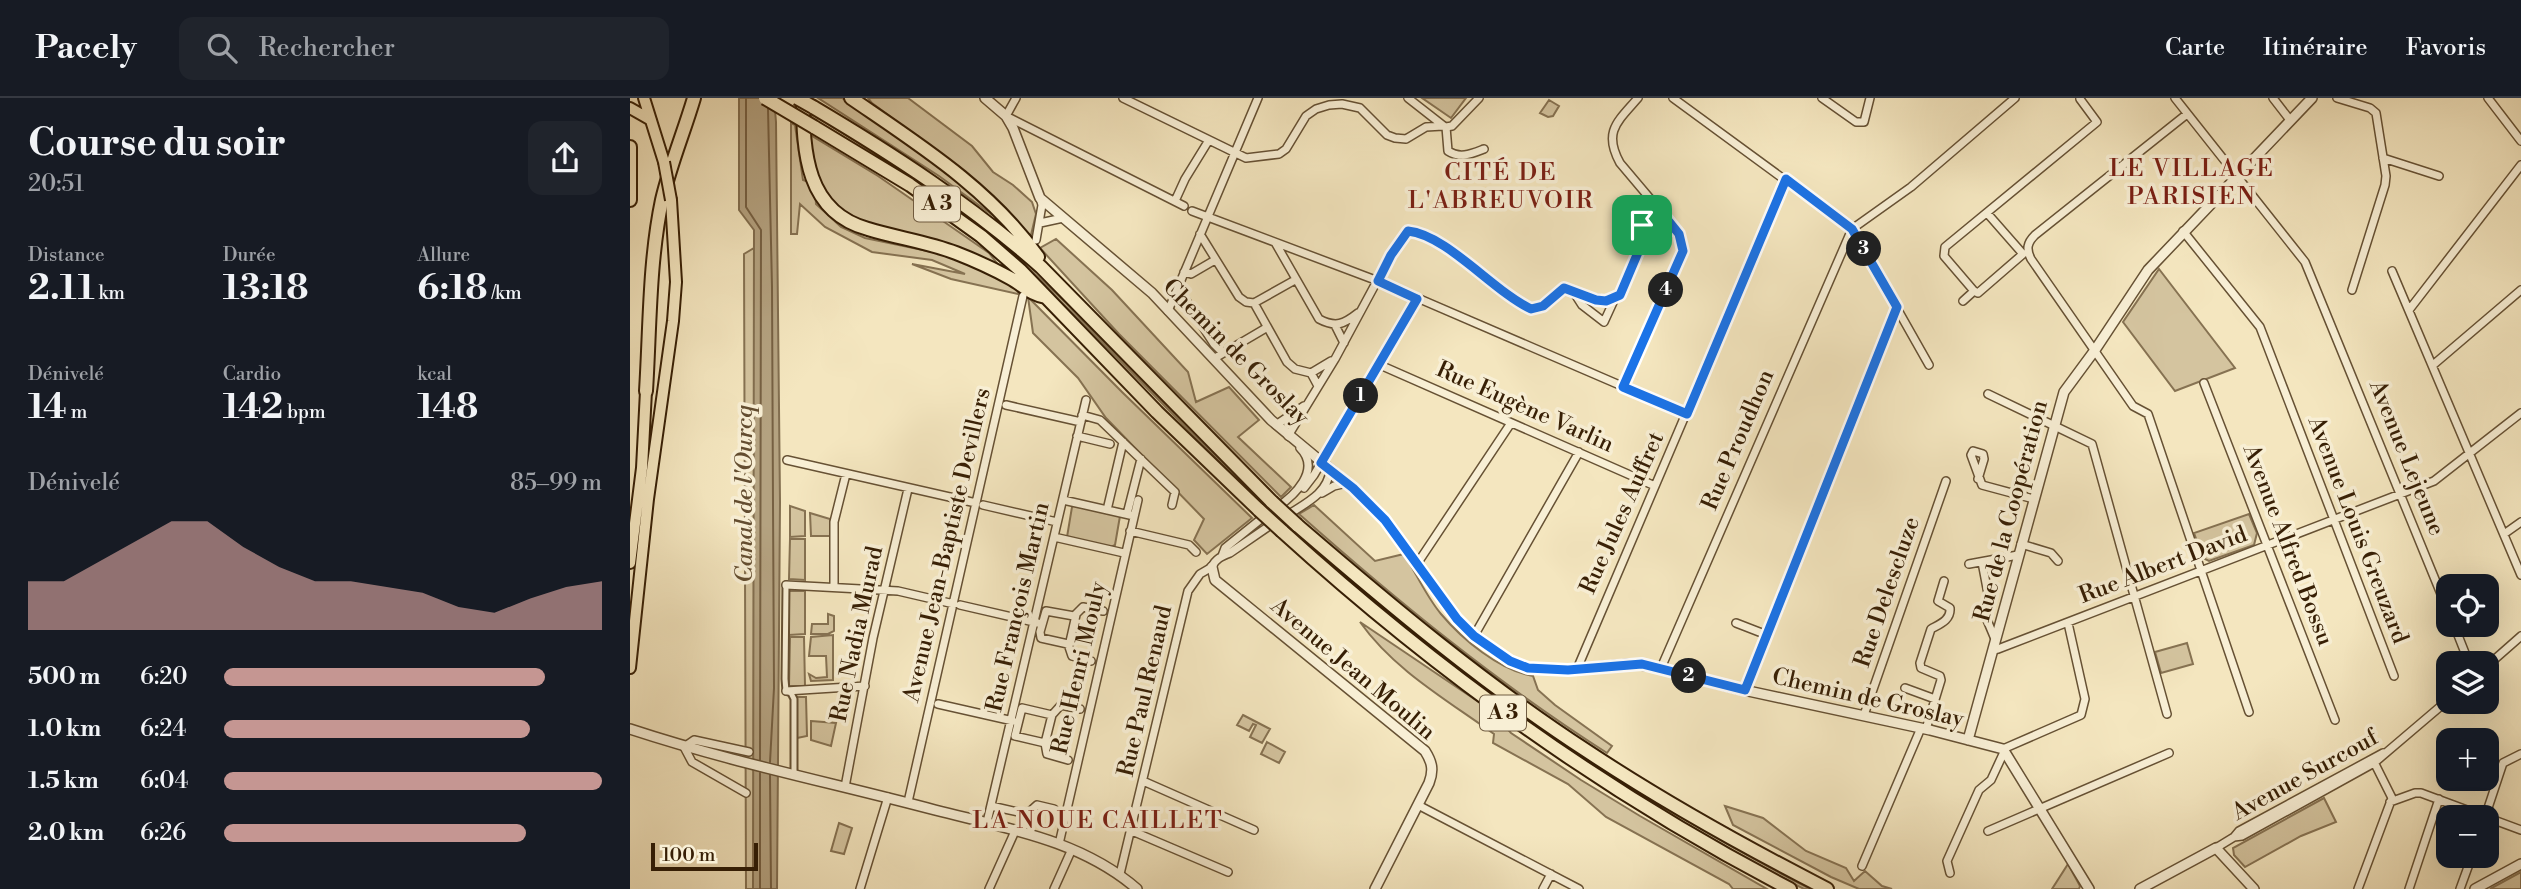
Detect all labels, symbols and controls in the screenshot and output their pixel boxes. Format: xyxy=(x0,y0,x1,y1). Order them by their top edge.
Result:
search box xyxy=(179,17,669,80)
text: Pacely xyxy=(35,28,137,69)
icon: search xyxy=(203,29,241,67)
text: Rechercher xyxy=(259,32,395,64)
text: Carte xyxy=(2165,33,2225,63)
text: Itinéraire xyxy=(2263,33,2368,63)
text: Favoris xyxy=(2406,33,2486,63)
text: Course du soir xyxy=(28,120,286,167)
button: share xyxy=(528,121,602,195)
district label: LE VILLAGE PARISIEN xyxy=(2109,154,2275,212)
district label: CITÉ DE L'ABREUVOIR xyxy=(1408,157,1594,216)
text: 20:51 xyxy=(28,170,84,198)
road number: A 3 xyxy=(914,186,960,222)
pin xyxy=(1612,195,1672,255)
icon: arrive xyxy=(1623,206,1661,244)
pin: 3 xyxy=(1846,232,1882,266)
text: 3 xyxy=(1858,236,1869,260)
text: Distance xyxy=(28,243,105,267)
text: Durée xyxy=(223,243,276,267)
text: Allure xyxy=(417,243,470,267)
text: 2.11 xyxy=(28,267,94,310)
text: 13:18 xyxy=(223,267,309,310)
text: 6:18 xyxy=(417,267,488,310)
pin: 4 xyxy=(1648,272,1684,308)
street label: Chemin de Groslay xyxy=(1157,273,1316,432)
text: 4 xyxy=(1659,277,1672,301)
text: km xyxy=(94,281,125,305)
text: /km xyxy=(488,281,522,305)
street label: Rue Eugène Varlin xyxy=(1432,355,1618,459)
text: Dénivelé xyxy=(28,362,104,386)
text: Cardio xyxy=(223,362,281,386)
text: kcal xyxy=(417,362,452,386)
street label: Rue Proudhon xyxy=(1696,365,1780,515)
street label: Avenue Lejeune xyxy=(2363,375,2451,540)
pin: 1 xyxy=(1344,378,1378,414)
text: 1 xyxy=(1356,383,1365,407)
street label: Avenue Jean-Baptiste Devillers xyxy=(897,385,997,706)
text: 14 xyxy=(28,386,67,429)
text: 142 xyxy=(223,386,283,429)
text: 148 xyxy=(417,386,478,429)
street label: Rue de la Coopération xyxy=(1968,397,2054,625)
text: m xyxy=(67,400,87,424)
text: bpm xyxy=(283,400,326,424)
water label: Canal de l'Ourcq xyxy=(730,405,760,583)
street label: Avenue Louis Greuzard xyxy=(2301,411,2414,648)
street label: Rue Jules Auffret xyxy=(1574,428,1670,598)
street label: Avenue Alfred Bossu xyxy=(2236,440,2339,649)
text: Dénivelé xyxy=(28,469,120,497)
text: 85–99 m xyxy=(510,469,602,497)
street label: Rue François Martin xyxy=(980,499,1056,715)
street label: Rue Delescluze xyxy=(1848,513,1926,671)
street label: Rue Albert David xyxy=(2075,520,2251,610)
street label: Rue Nadia Murad xyxy=(825,544,889,724)
map controls xyxy=(2436,574,2499,868)
button: locate xyxy=(2436,574,2499,637)
street label: Rue Henri Mouly xyxy=(1046,578,1113,757)
street label: Avenue Jean Moulin xyxy=(1264,591,1441,746)
street label: Rue Paul Renaud xyxy=(1112,603,1178,779)
button: layers xyxy=(2436,651,2499,714)
pin: 2 xyxy=(1672,658,1706,694)
street label: Chemin de Groslay xyxy=(1769,662,1967,734)
text: 500 m xyxy=(28,663,100,691)
text: 6:20 xyxy=(140,663,188,691)
text: 2 xyxy=(1683,663,1694,687)
road number: A 3 xyxy=(1480,696,1526,730)
text: 1.0 km xyxy=(28,715,101,743)
text: 6:24 xyxy=(140,715,186,743)
street label: Avenue Surcouf xyxy=(2226,723,2384,827)
button: + xyxy=(2436,728,2499,791)
text: 1.5 km xyxy=(28,767,99,795)
text: 6:04 xyxy=(140,767,188,795)
button: − xyxy=(2436,805,2499,868)
district label: LA NOUE CAILLET xyxy=(972,806,1224,836)
text: 2.0 km xyxy=(28,819,104,847)
text: 6:26 xyxy=(140,819,186,847)
scale bar xyxy=(651,840,758,872)
text: 100 m xyxy=(662,843,715,867)

